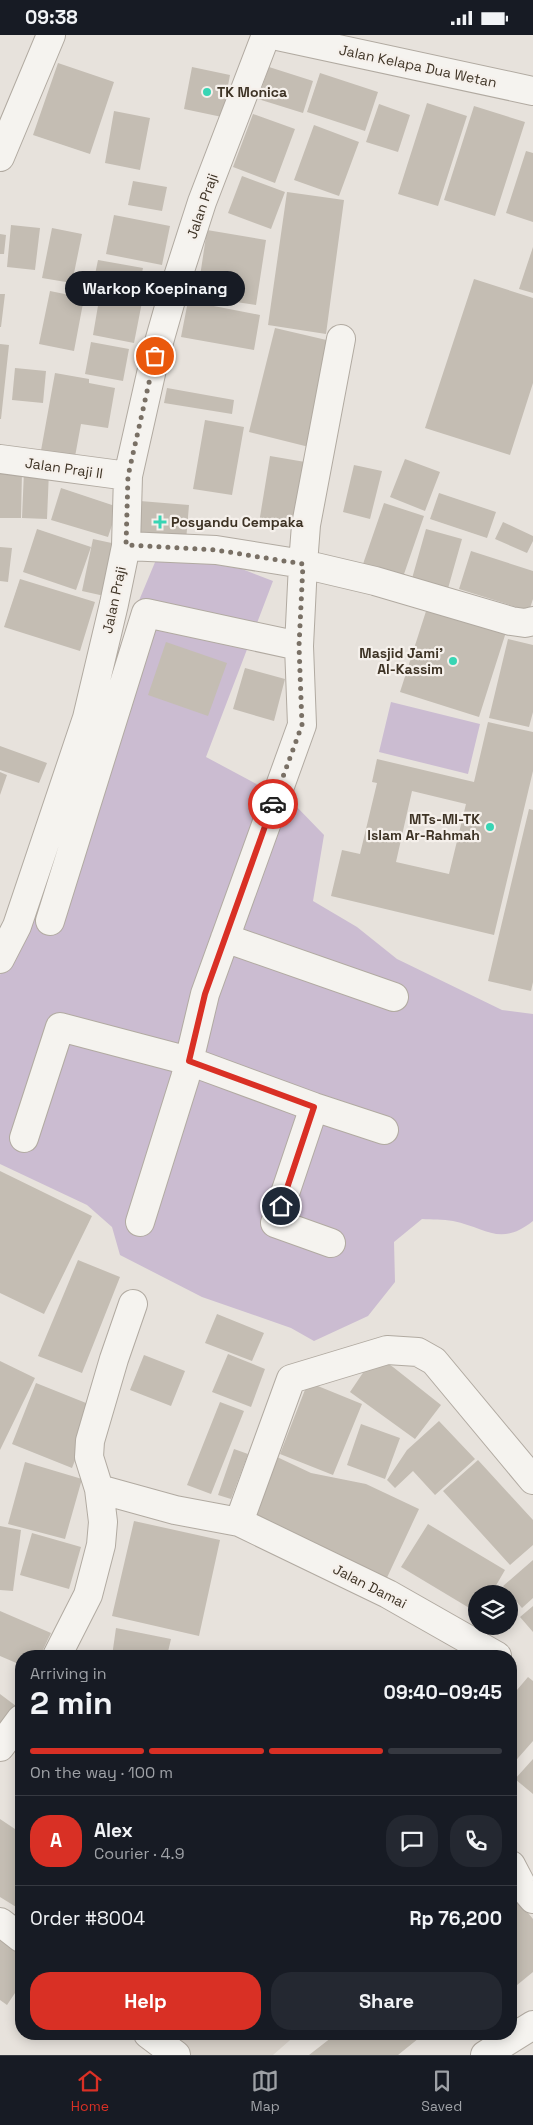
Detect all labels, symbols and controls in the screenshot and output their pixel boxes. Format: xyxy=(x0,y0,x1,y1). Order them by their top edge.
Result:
text: 09:38 xyxy=(25,5,78,30)
street label: Jalan Kelapa Dua Wetan xyxy=(337,40,499,92)
place label: TK Monica xyxy=(217,83,287,101)
marker: TK Monica xyxy=(201,86,213,98)
street label: Jalan Praji xyxy=(182,171,222,241)
callout: Warkop Koepinang xyxy=(65,271,245,306)
text: Warkop Koepinang xyxy=(83,278,227,299)
pin xyxy=(134,335,176,377)
icon: bag xyxy=(141,342,169,370)
street label: Jalan Praji II xyxy=(24,454,104,482)
place label: Posyandu Cempaka xyxy=(171,513,304,531)
marker: Posyandu Cempaka xyxy=(153,515,167,529)
street label: Jalan Praji xyxy=(98,565,130,635)
place label: Masjid Jami' Al-Kassim xyxy=(359,644,443,678)
marker: Masjid Jami' Al-Kassim xyxy=(447,655,459,667)
courier xyxy=(248,779,298,829)
icon: car xyxy=(259,790,287,818)
place label: MTs-MI-TK Islam Ar-Rahmah xyxy=(367,810,480,844)
marker: MTs-MI-TK Islam Ar-Rahmah xyxy=(484,821,496,833)
pin xyxy=(260,1185,302,1227)
icon: home xyxy=(267,1192,295,1220)
street label: Jalan Damai xyxy=(330,1560,410,1612)
map controls xyxy=(468,1585,518,1635)
button: layers xyxy=(468,1585,518,1635)
text: Arriving in xyxy=(30,1663,107,1684)
text: 09:40–09:45 xyxy=(384,1680,502,1705)
text: 2 min xyxy=(30,1683,113,1723)
text: On the way · 100 m xyxy=(30,1762,173,1783)
button: chat xyxy=(386,1815,438,1867)
button: phone xyxy=(450,1815,502,1867)
text: Alex xyxy=(94,1818,133,1843)
text: A xyxy=(50,1828,62,1853)
text: Courier · 4.9 xyxy=(94,1843,184,1864)
text: Order #8004 xyxy=(30,1906,145,1931)
text: Rp 76,200 xyxy=(409,1906,502,1931)
button: Help xyxy=(30,1972,261,2030)
button: Share xyxy=(271,1972,502,2030)
tab: Home xyxy=(71,2067,109,2115)
tab: Map xyxy=(251,2067,280,2115)
tab: Saved xyxy=(421,2067,462,2115)

